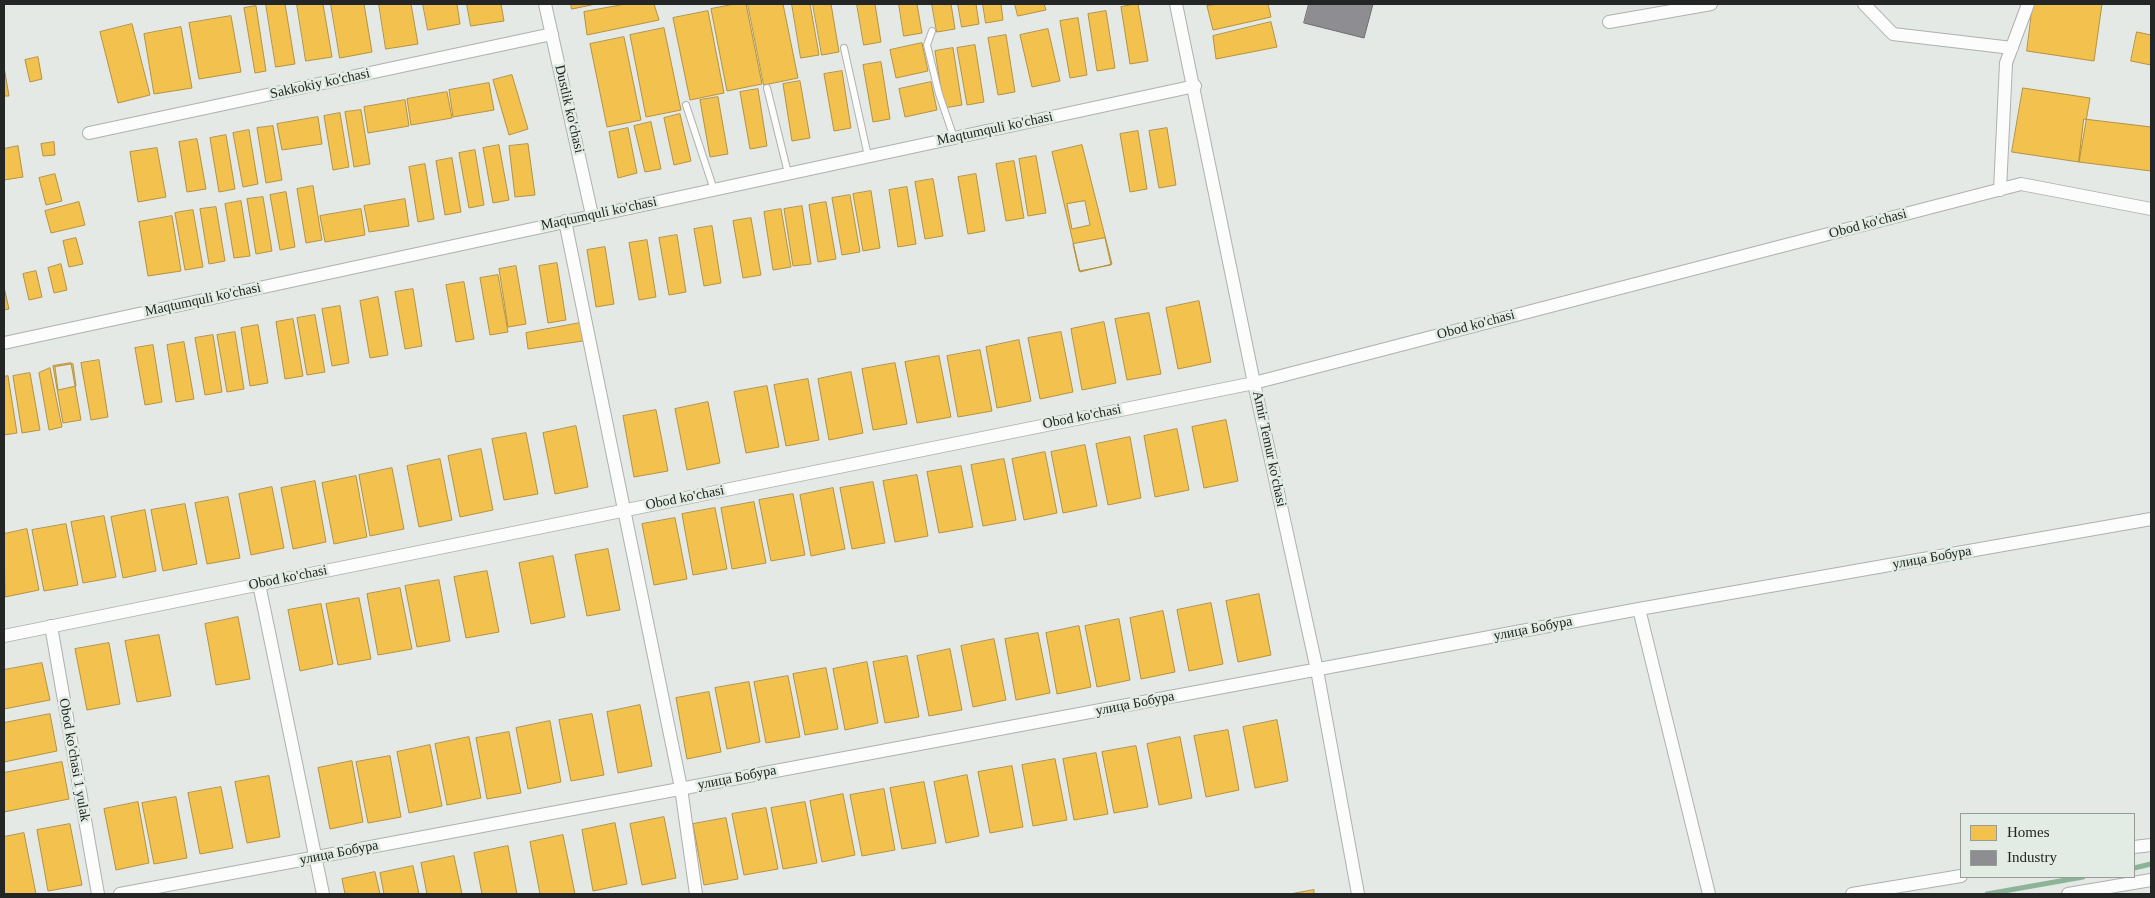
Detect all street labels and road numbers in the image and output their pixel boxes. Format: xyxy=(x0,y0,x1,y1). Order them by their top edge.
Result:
street label: Dustlik ko'chasi xyxy=(551,63,587,155)
street label: Sakkokiy ko'chasi xyxy=(269,65,371,103)
street label: Maqtumquli ko'chasi xyxy=(936,109,1054,149)
street label: Maqtumquli ko'chasi xyxy=(540,194,658,234)
street label: Obod ko'chasi xyxy=(1827,206,1909,242)
street label: Maqtumquli ko'chasi xyxy=(144,280,262,320)
street label: Obod ko'chasi xyxy=(1435,307,1517,343)
street label: Amir Temur ko'chasi xyxy=(1248,389,1290,509)
street label: Obod ko'chasi xyxy=(1041,401,1123,433)
street label: Obod ko'chasi xyxy=(644,482,726,514)
street label: улица Бобура xyxy=(1891,543,1973,573)
street label: Obod ko'chasi xyxy=(247,562,329,594)
street label: улица Бобура xyxy=(1492,613,1574,645)
street label: улица Бобура xyxy=(1094,688,1176,720)
street label: Obod ko'chasi 1 yulak xyxy=(55,697,93,823)
street label: улица Бобура xyxy=(696,762,778,794)
street label: улица Бобура xyxy=(298,837,380,869)

